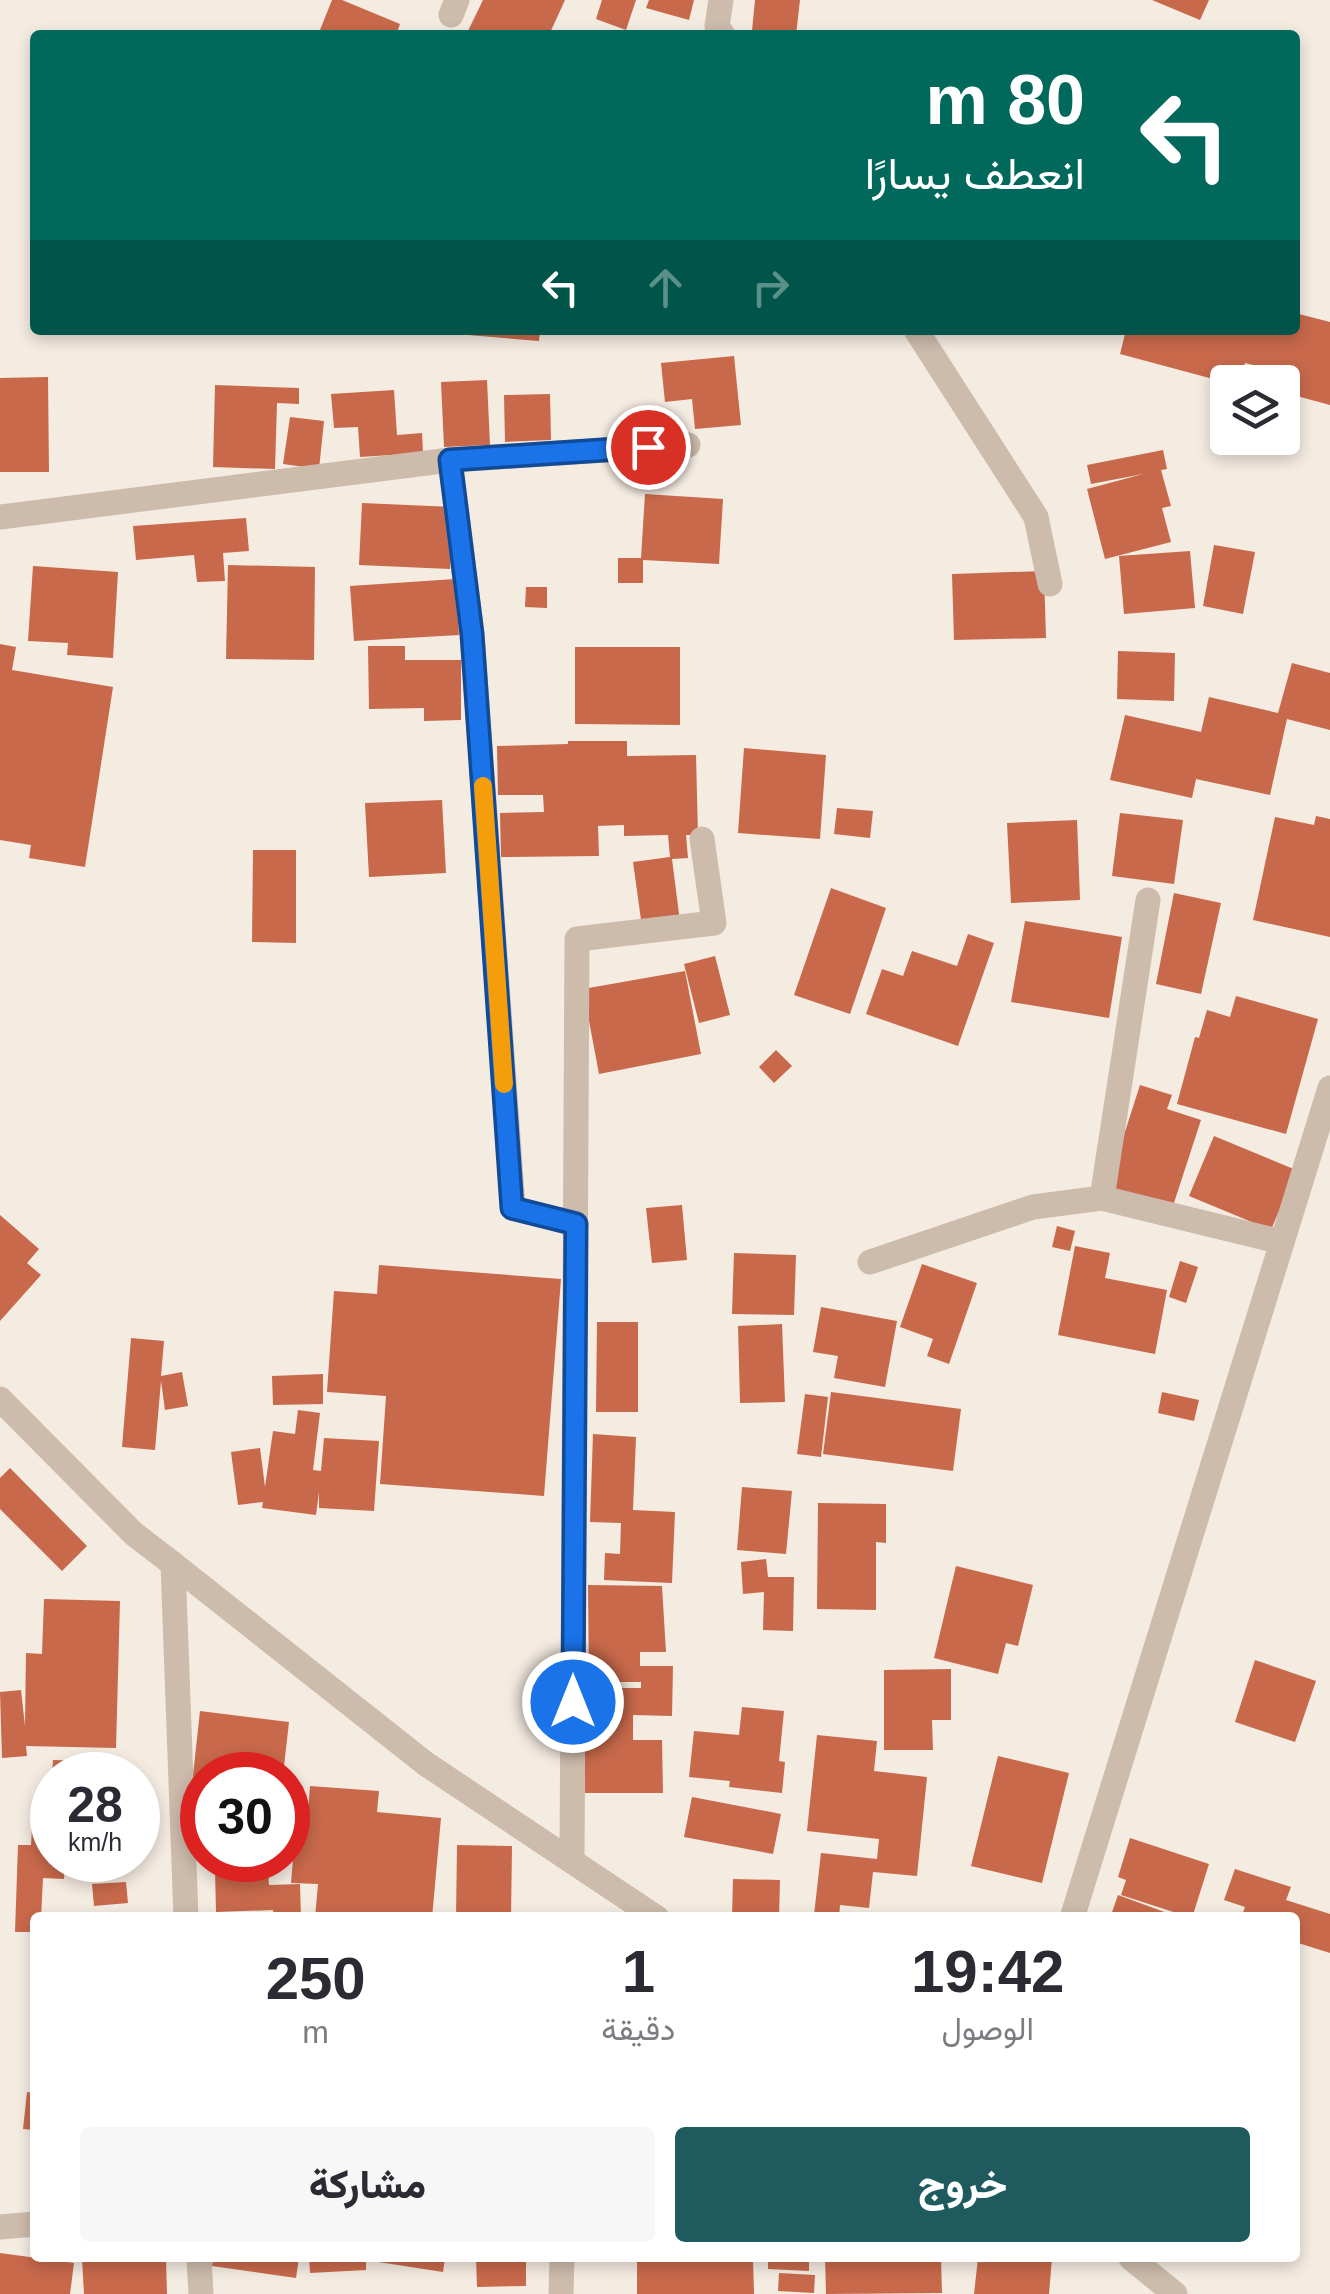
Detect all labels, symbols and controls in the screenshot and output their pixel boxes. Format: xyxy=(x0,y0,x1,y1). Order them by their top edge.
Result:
text: 80 m xyxy=(925,61,1085,139)
icon: left xyxy=(1120,70,1250,200)
text: انعطف يسارًا xyxy=(865,148,1085,199)
icon: left xyxy=(533,260,588,315)
icon: ahead xyxy=(638,260,693,315)
icon: right xyxy=(743,260,798,315)
map controls xyxy=(1210,365,1300,455)
button: layers xyxy=(1210,365,1300,455)
pin xyxy=(606,405,691,490)
icon: arrive xyxy=(621,420,676,475)
position arrow xyxy=(521,1650,625,1754)
speed limit sign: 30 xyxy=(180,1752,310,1882)
text: 28 xyxy=(67,1777,123,1833)
text: km/h xyxy=(68,1828,122,1856)
text: 1 xyxy=(622,1938,655,2005)
text: 19:42 xyxy=(911,1938,1064,2005)
text: 250 xyxy=(266,1945,366,2012)
text: دقيقة xyxy=(601,2011,675,2047)
text: الوصول xyxy=(942,2011,1034,2047)
text: m xyxy=(302,2014,329,2050)
button: مشاركة xyxy=(80,2127,655,2242)
button: خروج xyxy=(675,2127,1250,2242)

